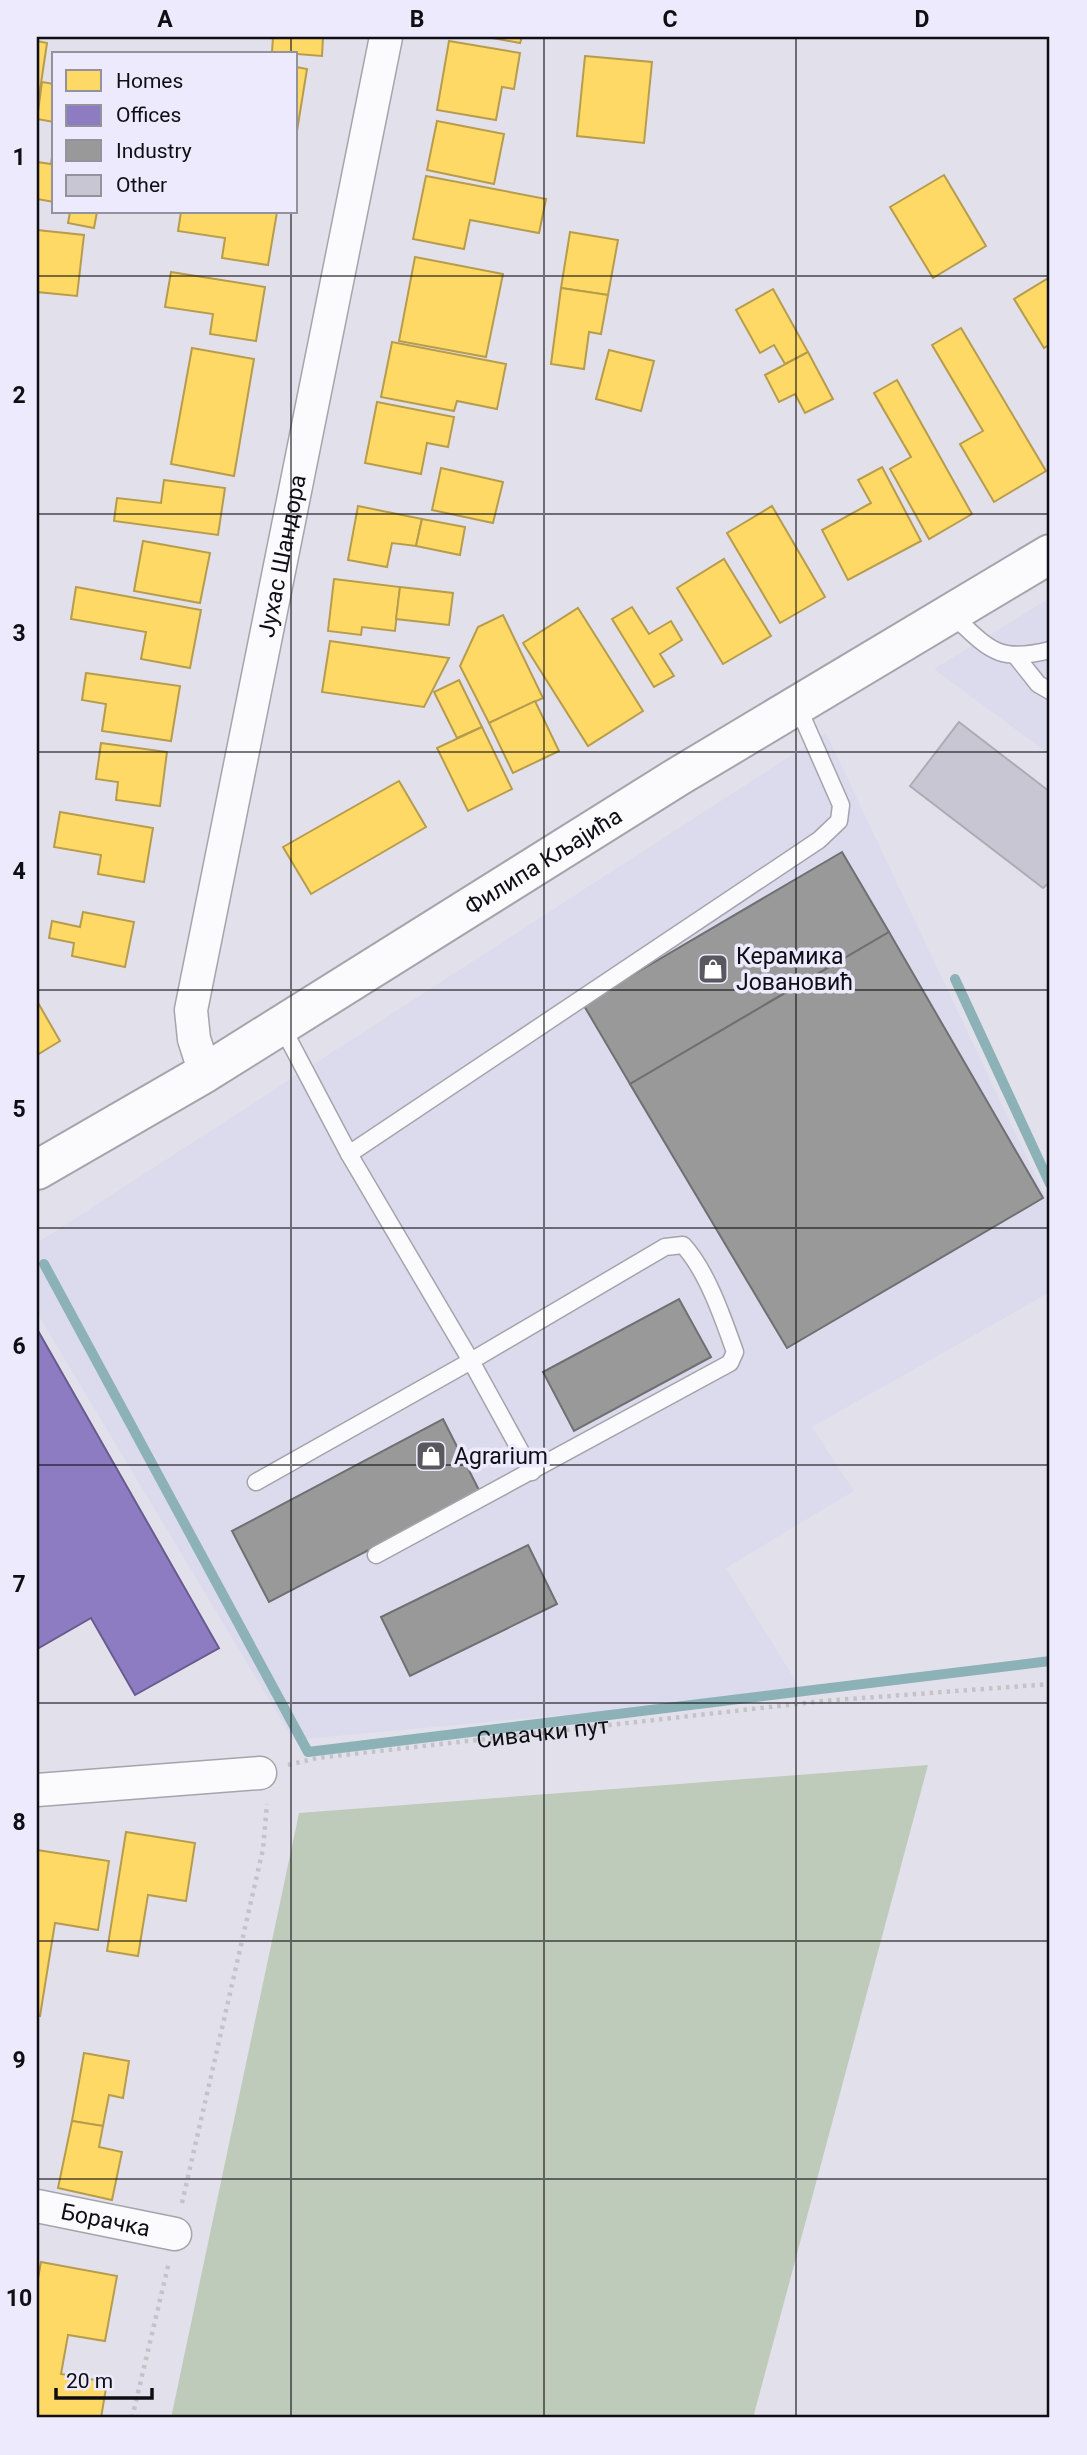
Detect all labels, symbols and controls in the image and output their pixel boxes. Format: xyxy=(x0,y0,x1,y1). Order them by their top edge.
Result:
text: A xyxy=(157,6,173,33)
text: B xyxy=(410,6,424,33)
text: C xyxy=(662,6,678,33)
text: D xyxy=(915,6,929,33)
legend xyxy=(52,52,298,214)
text: Homes xyxy=(116,69,183,93)
text: Offices xyxy=(116,103,181,127)
text: Industry xyxy=(116,139,192,163)
text: 1 xyxy=(12,144,26,171)
text: Other xyxy=(116,173,167,197)
text: 2 xyxy=(12,382,26,409)
street label: Јухас Шандора xyxy=(253,472,312,640)
text: 3 xyxy=(12,620,26,647)
street label: Филипа Кљајића xyxy=(460,802,627,921)
text: 4 xyxy=(12,858,26,885)
place label: Керамика Јовановић xyxy=(736,943,853,996)
shop icon: Керамика Јовановић xyxy=(696,952,730,986)
text: 5 xyxy=(12,1096,26,1123)
text: 6 xyxy=(12,1333,26,1360)
shop icon: Agrarium xyxy=(414,1439,448,1473)
place label: Agrarium xyxy=(454,1443,548,1470)
text: 7 xyxy=(12,1571,26,1598)
street label: Сивачки пут xyxy=(475,1712,610,1754)
text: 8 xyxy=(12,1809,26,1836)
text: 9 xyxy=(12,2047,26,2074)
street label: Борачка xyxy=(58,2198,153,2243)
text: 10 xyxy=(6,2285,32,2312)
scale bar xyxy=(56,2357,152,2401)
text: 20 m xyxy=(66,2369,113,2393)

